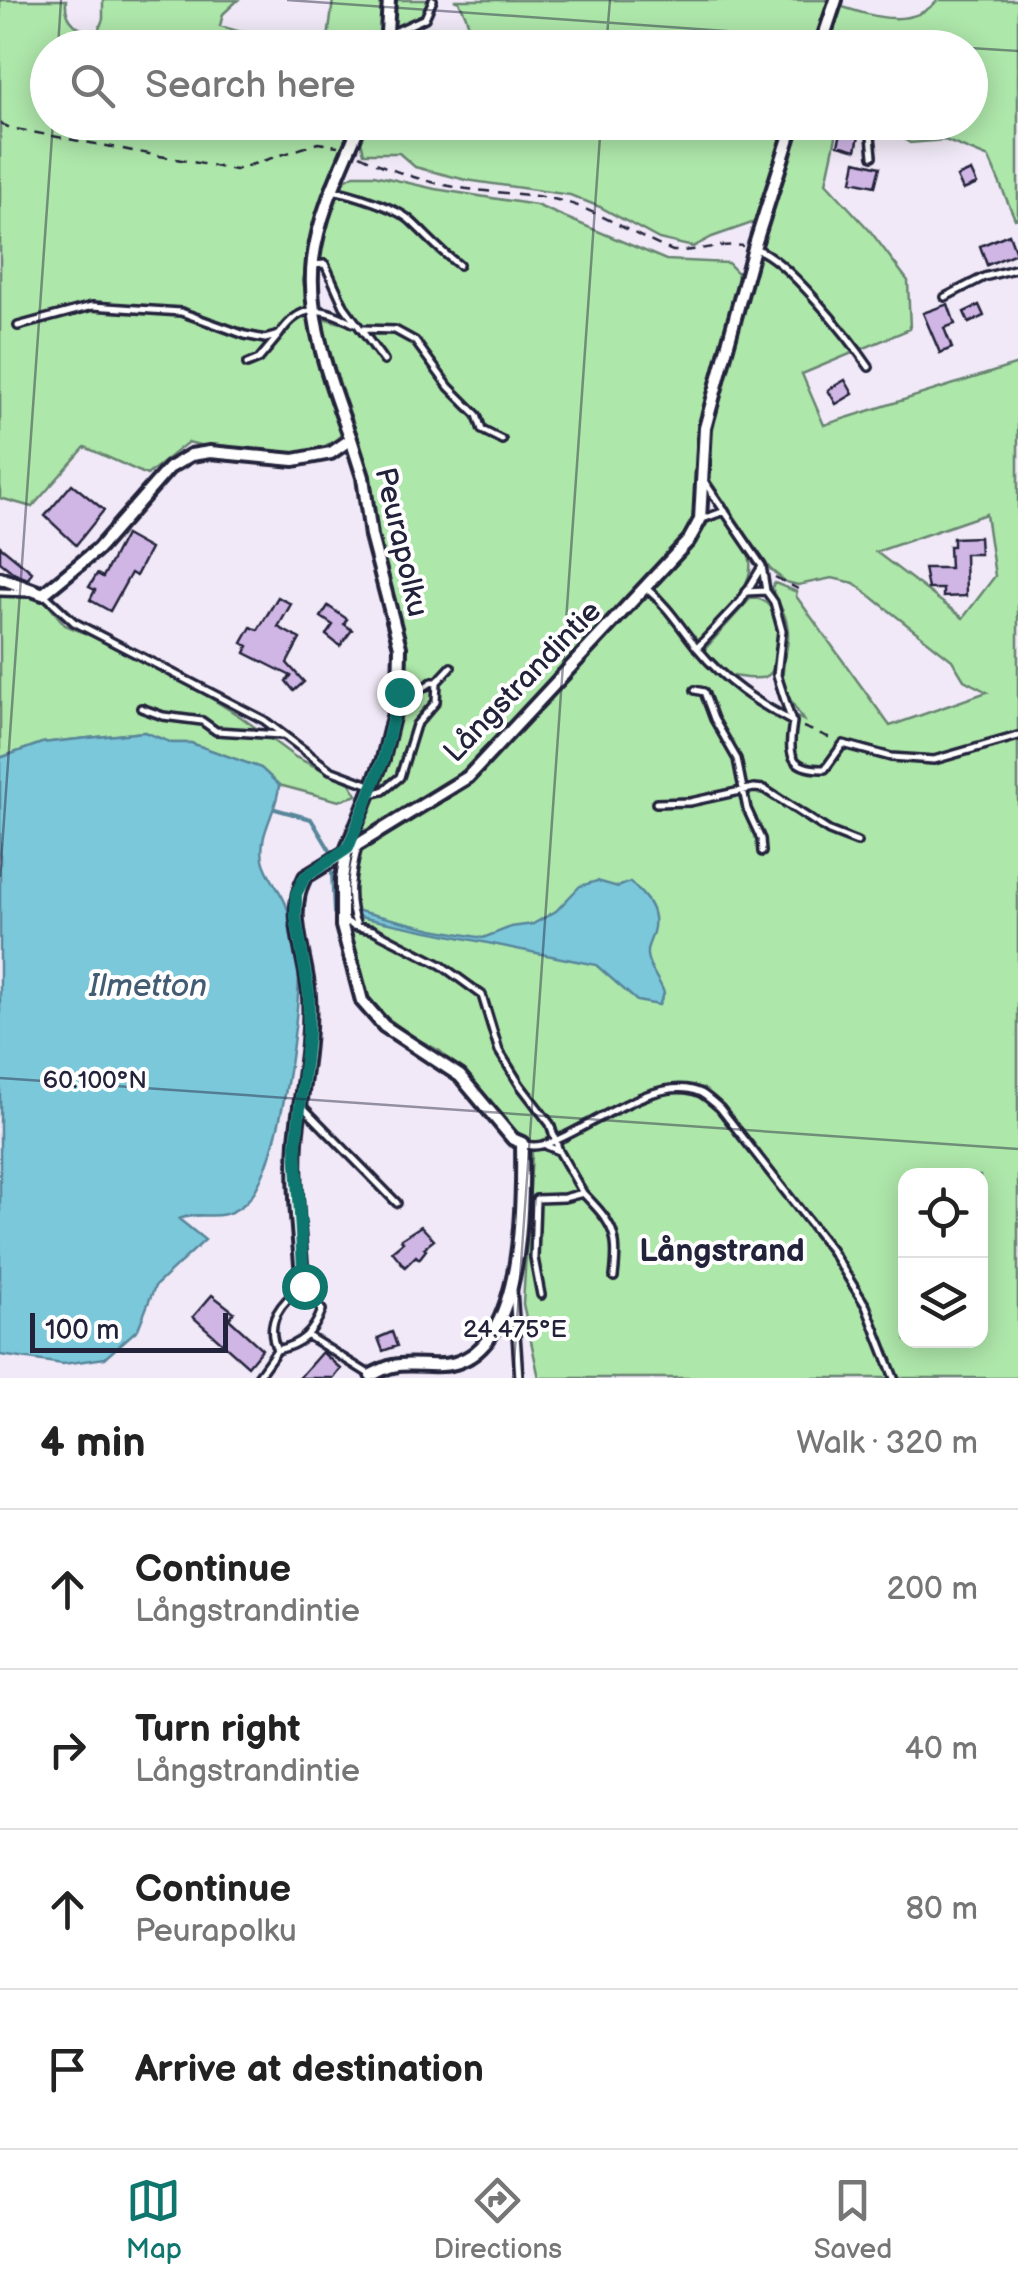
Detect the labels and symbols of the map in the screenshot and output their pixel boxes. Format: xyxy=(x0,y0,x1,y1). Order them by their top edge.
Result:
street label: Peurapolku xyxy=(366,464,436,620)
street label: Långstrandintie xyxy=(437,593,609,770)
route end xyxy=(377,670,423,716)
water label: Ilmetton xyxy=(88,967,207,1006)
text: 60.100°N xyxy=(43,1065,147,1096)
district label: Långstrand xyxy=(639,1232,805,1271)
route start xyxy=(282,1264,328,1310)
scale bar xyxy=(30,1308,228,1352)
text: 24.475°E xyxy=(463,1314,567,1345)

